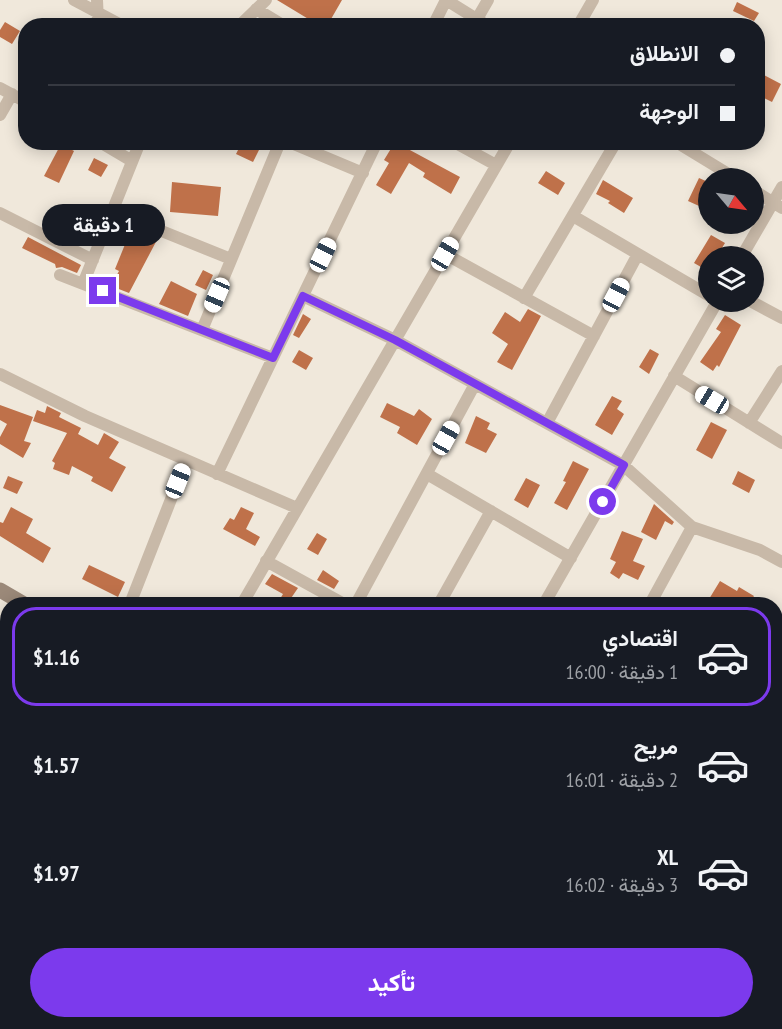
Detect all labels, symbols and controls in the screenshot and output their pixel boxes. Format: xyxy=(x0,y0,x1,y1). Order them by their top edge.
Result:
text: الانطلاق xyxy=(630,39,699,67)
text: الوجهة xyxy=(639,97,699,125)
north arrow xyxy=(698,168,764,234)
map controls xyxy=(698,168,764,312)
callout: 1 دقيقة xyxy=(42,204,164,246)
text: 1 دقيقة xyxy=(73,212,134,238)
car xyxy=(428,234,462,274)
car xyxy=(307,235,339,275)
button: layers xyxy=(698,246,764,312)
car xyxy=(202,275,232,315)
car xyxy=(600,275,632,315)
route end xyxy=(89,277,116,304)
car xyxy=(692,383,732,417)
car xyxy=(429,418,463,458)
car xyxy=(163,461,193,501)
route start xyxy=(589,488,616,515)
text: اقتصادي xyxy=(602,624,678,652)
icon: car xyxy=(696,630,750,684)
text: $1.16 xyxy=(33,643,80,671)
text: 1 دقيقة · 16:00 xyxy=(566,659,678,685)
text: مريح xyxy=(634,732,678,760)
icon: car xyxy=(696,738,750,792)
text: $1.57 xyxy=(33,751,80,779)
text: 2 دقيقة · 16:01 xyxy=(566,767,678,793)
text: XL xyxy=(657,843,678,871)
icon: car xyxy=(696,846,750,900)
text: $1.97 xyxy=(33,859,80,887)
text: 3 دقيقة · 16:02 xyxy=(566,872,678,898)
button: تأكيد xyxy=(30,948,753,1017)

